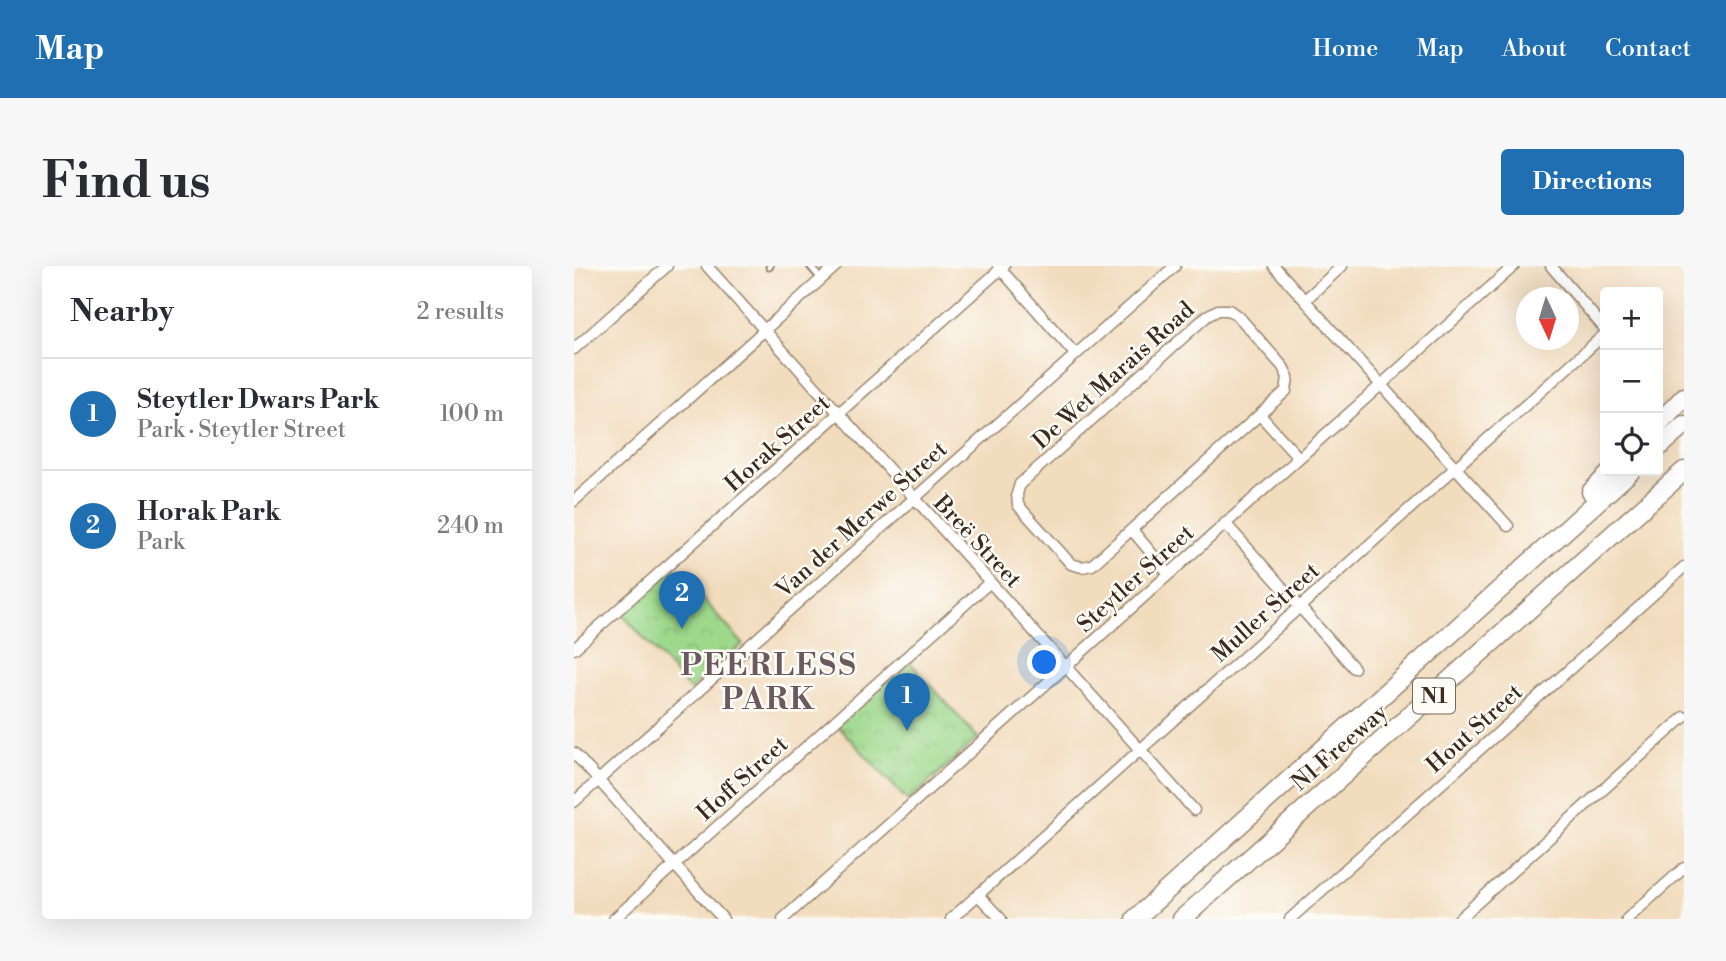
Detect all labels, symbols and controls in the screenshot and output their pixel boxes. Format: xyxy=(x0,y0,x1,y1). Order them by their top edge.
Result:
text: Map xyxy=(35,29,104,70)
text: Home xyxy=(1313,34,1378,64)
text: Map xyxy=(1416,34,1464,64)
text: About xyxy=(1502,34,1567,64)
text: Contact xyxy=(1605,34,1691,64)
button: Directions xyxy=(1501,149,1684,215)
text: Find us xyxy=(42,152,211,213)
north arrow xyxy=(1516,287,1579,350)
map controls xyxy=(1600,287,1663,476)
button: + xyxy=(1600,287,1663,350)
text: Nearby xyxy=(70,293,174,331)
street label: De Wet Marais Road xyxy=(1027,296,1200,456)
text: 2 results xyxy=(417,298,504,326)
button: − xyxy=(1600,350,1663,413)
text: Steytler Dwars Park xyxy=(137,384,379,416)
street label: Horak Street xyxy=(719,389,836,498)
text: 1 xyxy=(87,400,99,428)
text: 100 m xyxy=(439,400,504,428)
button: locate xyxy=(1600,413,1663,476)
text: Park · Steytler Street xyxy=(137,416,346,444)
street label: Van der Merwe Street xyxy=(769,435,953,605)
street label: Breë Street xyxy=(927,489,1027,594)
text: Horak Park xyxy=(137,496,281,528)
text: 2 xyxy=(86,512,100,540)
text: 240 m xyxy=(437,512,504,540)
street label: Steytler Street xyxy=(1071,519,1200,639)
text: Park xyxy=(137,528,185,556)
street label: Muller Street xyxy=(1206,557,1326,669)
pin: 2 xyxy=(659,571,705,629)
your location xyxy=(1027,645,1061,679)
district label: PEERLESS PARK xyxy=(680,647,858,719)
pin: 1 xyxy=(884,673,930,731)
road number: N1 xyxy=(1413,678,1455,714)
street label: Hout Street xyxy=(1421,678,1529,779)
street label: N1 Freeway xyxy=(1286,698,1394,797)
street label: Hoff Street xyxy=(691,731,794,827)

